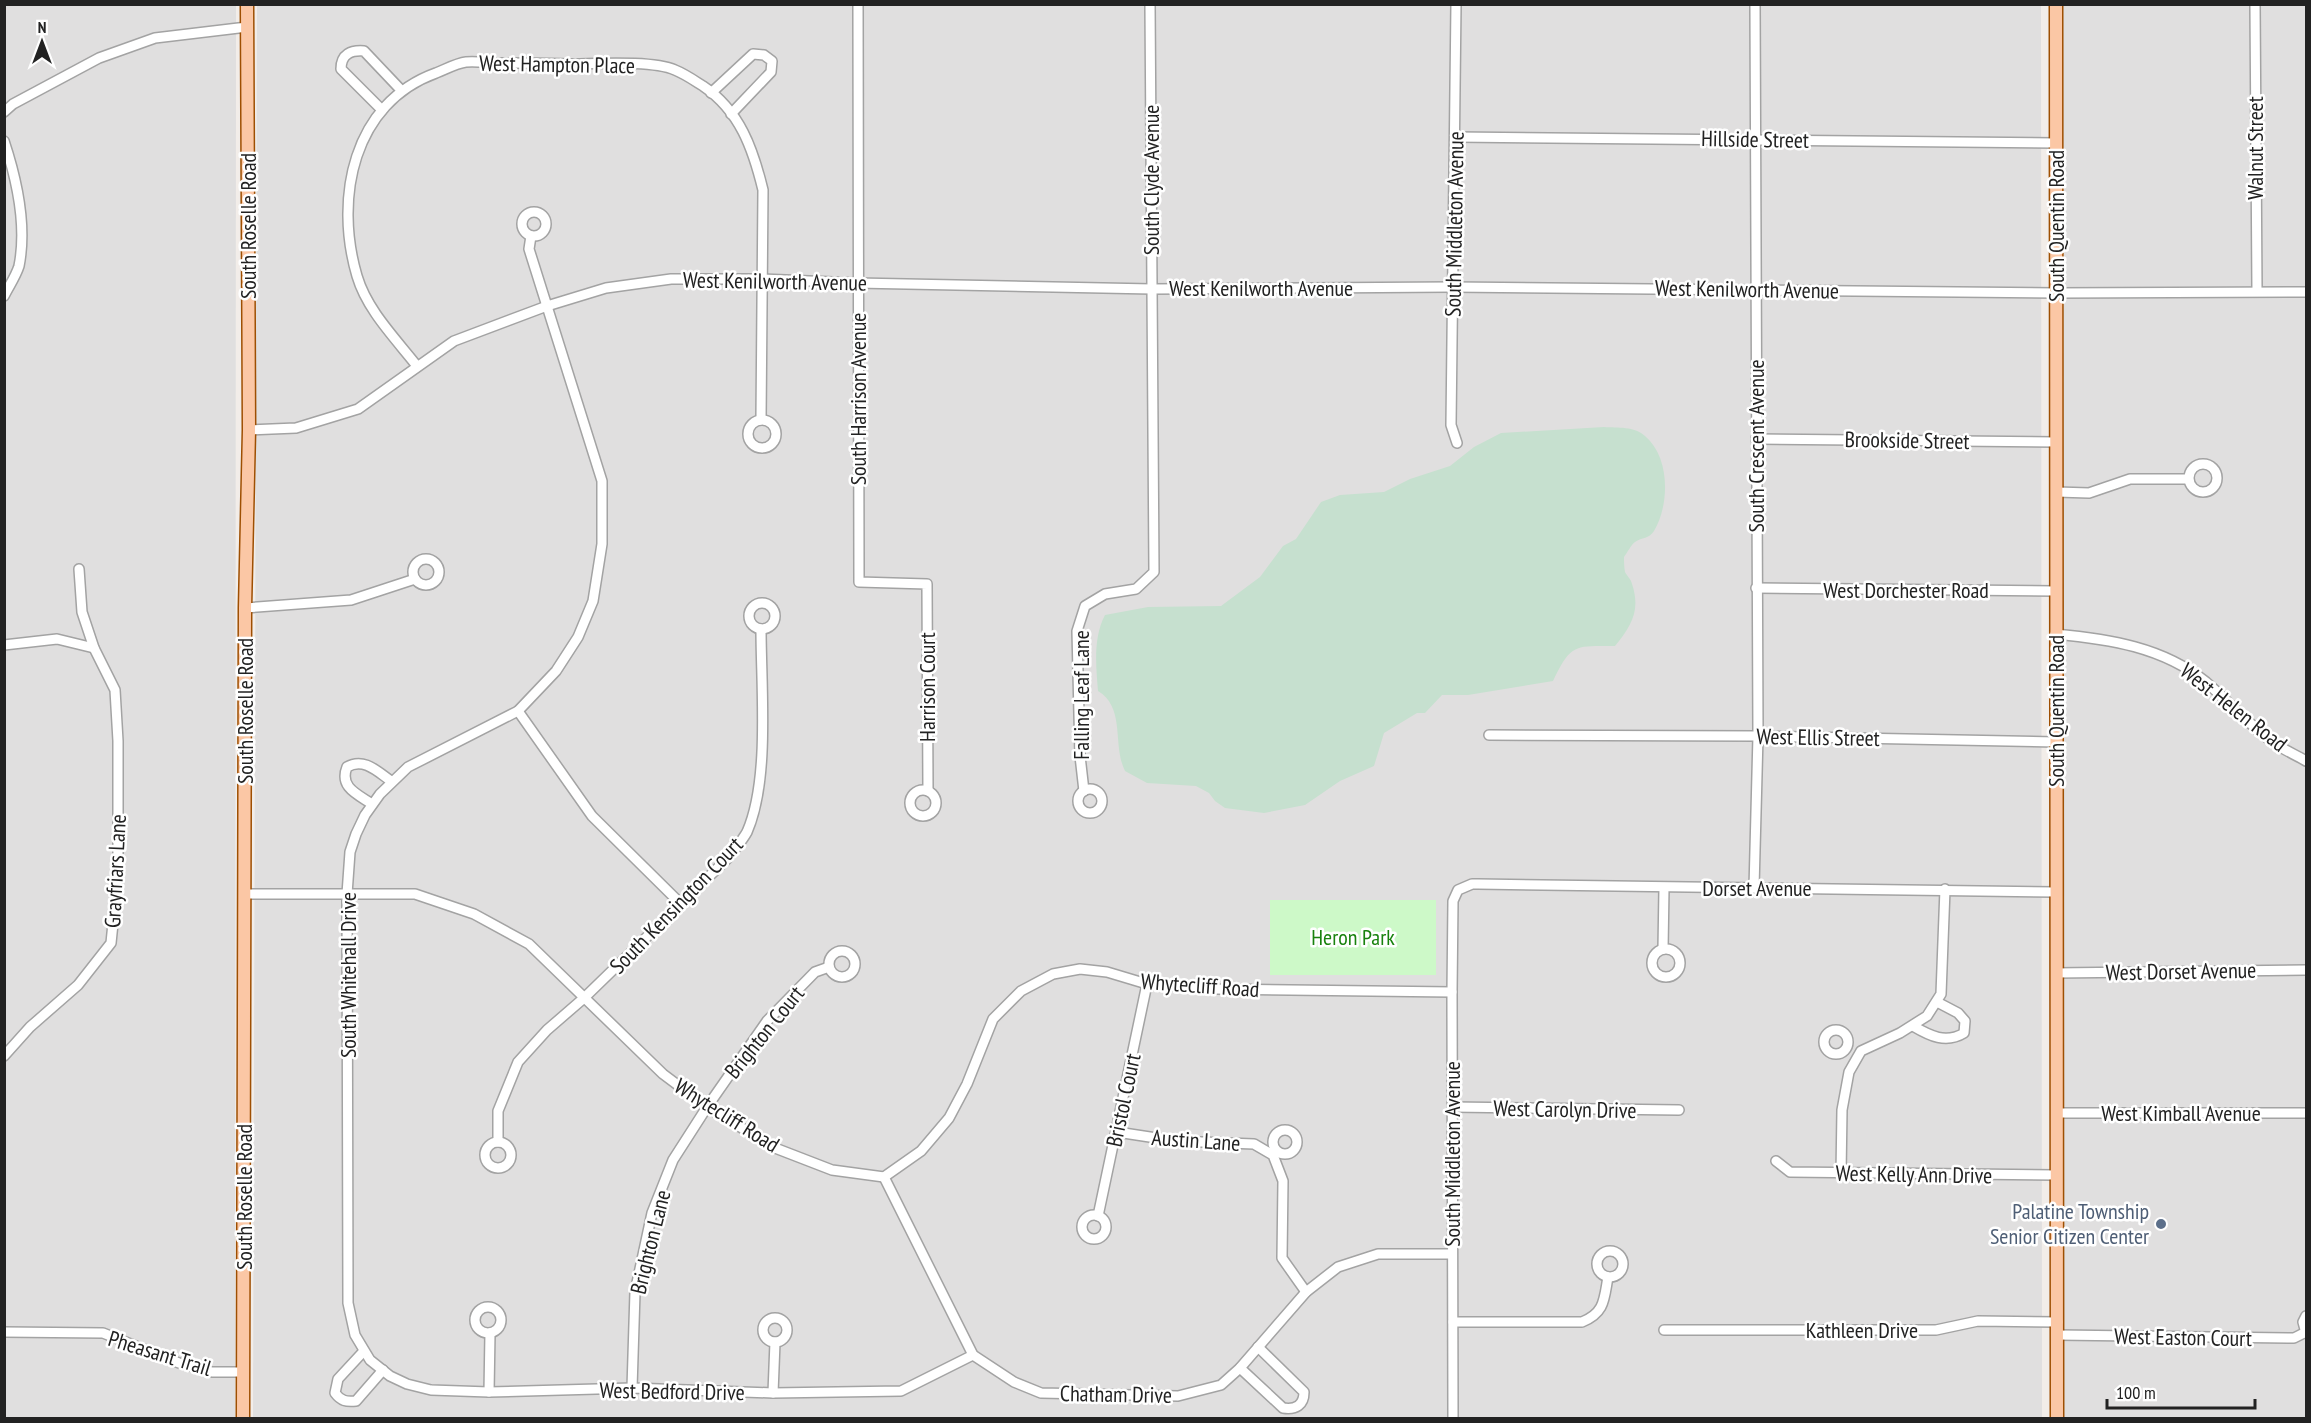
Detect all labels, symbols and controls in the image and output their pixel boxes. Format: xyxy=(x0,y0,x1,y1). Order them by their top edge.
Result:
north arrow xyxy=(12,12,72,72)
text: N xyxy=(38,17,46,37)
street label: West Hampton Place xyxy=(479,49,635,79)
street label: Walnut Street xyxy=(2241,96,2269,200)
street label: South Clyde Avenue xyxy=(1137,105,1165,255)
street label: Hillside Street xyxy=(1701,124,1809,154)
street label: South Middleton Avenue xyxy=(1438,131,1470,317)
street label: South Quentin Road xyxy=(2042,150,2070,302)
street label: South Roselle Road xyxy=(234,153,262,299)
street label: West Kenilworth Avenue xyxy=(683,265,867,297)
street label: West Kenilworth Avenue xyxy=(1655,273,1839,305)
street label: West Kenilworth Avenue xyxy=(1169,274,1353,302)
street label: South Harrison Avenue xyxy=(844,313,872,485)
street label: South Crescent Avenue xyxy=(1742,359,1770,533)
street label: Brookside Street xyxy=(1844,425,1970,455)
street label: West Dorchester Road xyxy=(1823,576,1989,604)
street label: Falling Leaf Lane xyxy=(1067,630,1095,760)
street label: Harrison Court xyxy=(913,632,941,742)
street label: South Quentin Road xyxy=(2042,635,2070,787)
street label: South Roselle Road xyxy=(231,638,259,784)
street label: West Helen Road xyxy=(2175,657,2293,757)
street label: West Ellis Street xyxy=(1756,722,1880,752)
street label: Grayfriars Lane xyxy=(98,814,132,928)
street label: South Kensington Court xyxy=(603,831,749,979)
street label: Dorset Avenue xyxy=(1702,874,1812,902)
street label: South Whitehall Drive xyxy=(334,892,362,1058)
park label: Heron Park xyxy=(1311,923,1395,951)
street label: West Dorset Avenue xyxy=(2105,956,2257,986)
street label: Whytecliff Road xyxy=(1140,967,1260,1003)
street label: Brighton Court xyxy=(718,980,810,1084)
street label: Bristol Court xyxy=(1099,1051,1147,1149)
street label: South Middleton Avenue xyxy=(1438,1061,1466,1247)
street label: Whytecliff Road xyxy=(669,1072,785,1158)
street label: West Carolyn Drive xyxy=(1493,1094,1637,1124)
street label: West Kimball Avenue xyxy=(2101,1099,2261,1127)
street label: Austin Lane xyxy=(1151,1123,1241,1157)
street label: South Roselle Road xyxy=(230,1124,258,1270)
street label: West Kelly Ann Drive xyxy=(1835,1159,1993,1189)
street label: Brighton Lane xyxy=(624,1187,676,1297)
place label: Palatine Township Senior Citizen Center xyxy=(1990,1197,2149,1250)
marker: Palatine Township Senior Citizen Center xyxy=(2154,1217,2168,1231)
street label: Kathleen Drive xyxy=(1806,1316,1918,1344)
street label: West Easton Court xyxy=(2114,1322,2252,1352)
street label: Pheasant Trail xyxy=(105,1324,216,1382)
scale bar xyxy=(2107,1372,2256,1410)
street label: West Bedford Drive xyxy=(599,1376,745,1406)
street label: Chatham Drive xyxy=(1060,1379,1172,1409)
text: 100 m xyxy=(2116,1381,2156,1404)

